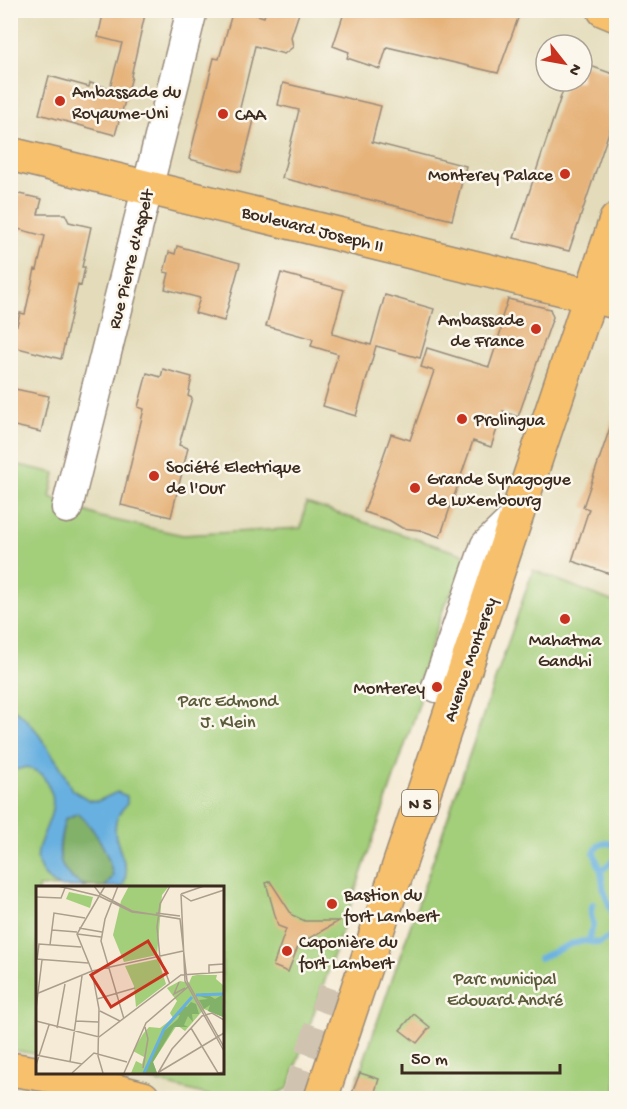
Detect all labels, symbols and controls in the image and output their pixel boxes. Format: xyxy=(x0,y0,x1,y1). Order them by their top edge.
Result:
north arrow xyxy=(534,33,594,93)
text: N xyxy=(563,60,585,79)
place label: Ambassade du Royaume-Uni xyxy=(72,83,182,125)
marker: Ambassade du Royaume-Uni xyxy=(53,94,67,108)
place label: CAA xyxy=(235,106,267,127)
marker: CAA xyxy=(216,107,230,121)
place label: Monterey Palace xyxy=(428,166,554,187)
marker: Monterey Palace xyxy=(558,167,572,181)
street label: Rue Pierre d'Aspelt xyxy=(105,186,160,331)
street label: Boulevard Joseph II xyxy=(238,202,386,258)
place label: Ambassade de France xyxy=(438,311,525,353)
marker: Ambassade de France xyxy=(529,322,543,336)
place label: Prolingua xyxy=(473,411,546,432)
marker: Prolingua xyxy=(455,412,469,426)
place label: Société Electrique de l'Our xyxy=(166,458,301,500)
marker: Société Electrique de l'Our xyxy=(147,469,161,483)
place label: Grande Synagogue de Luxembourg xyxy=(427,470,571,512)
marker: Grande Synagogue de Luxembourg xyxy=(408,481,422,495)
street label: Avenue Monterey xyxy=(440,595,502,725)
marker: Mahatma Gandhi xyxy=(558,612,572,626)
place label: Mahatma Gandhi xyxy=(529,631,602,673)
place label: Monterey xyxy=(353,679,425,700)
marker: Monterey xyxy=(430,680,444,694)
park label: Parc Edmond J. Klein xyxy=(177,692,279,734)
road number: N 5 xyxy=(402,790,438,816)
inset map xyxy=(36,886,224,1073)
place label: Bastion du fort Lambert xyxy=(343,886,440,928)
marker: Bastion du fort Lambert xyxy=(325,897,339,911)
place label: Caponière du fort Lambert xyxy=(298,933,398,975)
marker: Caponière du fort Lambert xyxy=(280,944,294,958)
park label: Parc municipal Edouard André xyxy=(447,970,564,1012)
scale bar xyxy=(402,1037,560,1075)
text: 50 m xyxy=(411,1050,448,1071)

